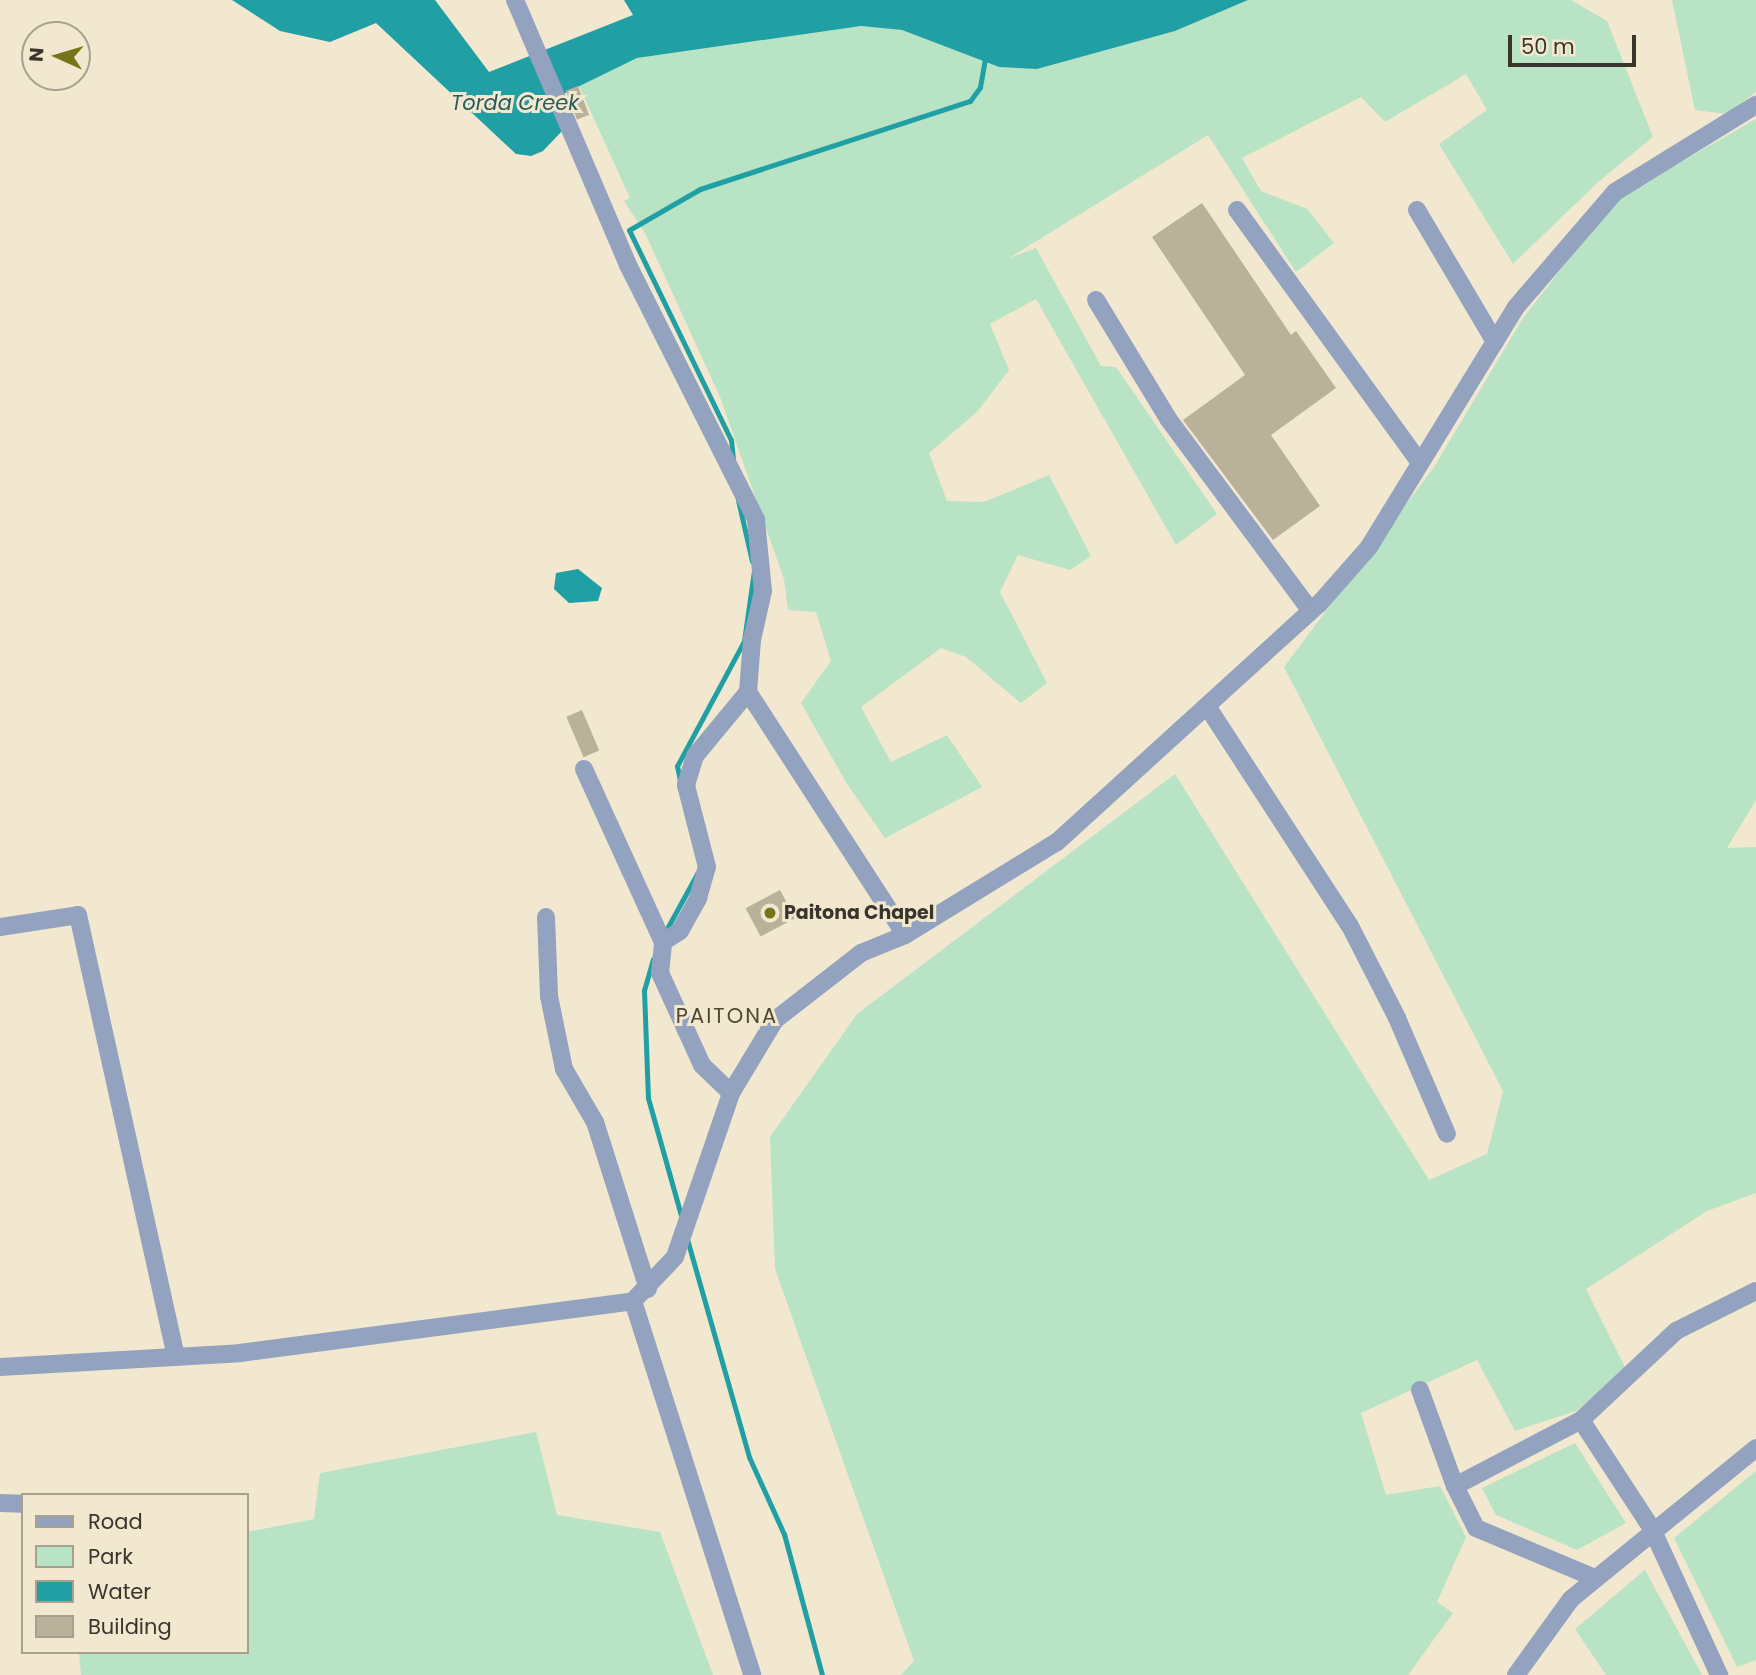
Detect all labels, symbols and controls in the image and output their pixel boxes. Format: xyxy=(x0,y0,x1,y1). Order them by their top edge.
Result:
north arrow xyxy=(21,21,91,91)
scale bar xyxy=(1511,21,1639,65)
text: 50 m xyxy=(1521,32,1575,61)
text: N xyxy=(23,47,51,63)
water label: Torda Creek xyxy=(451,90,579,116)
place label: Paitona Chapel xyxy=(784,902,934,924)
marker: Paitona Chapel xyxy=(762,905,778,921)
district label: PAITONA xyxy=(677,1003,777,1029)
legend xyxy=(21,1493,248,1654)
text: Road xyxy=(88,1507,143,1536)
text: Park xyxy=(88,1542,133,1571)
text: Water xyxy=(88,1577,151,1606)
text: Building xyxy=(88,1612,172,1641)

